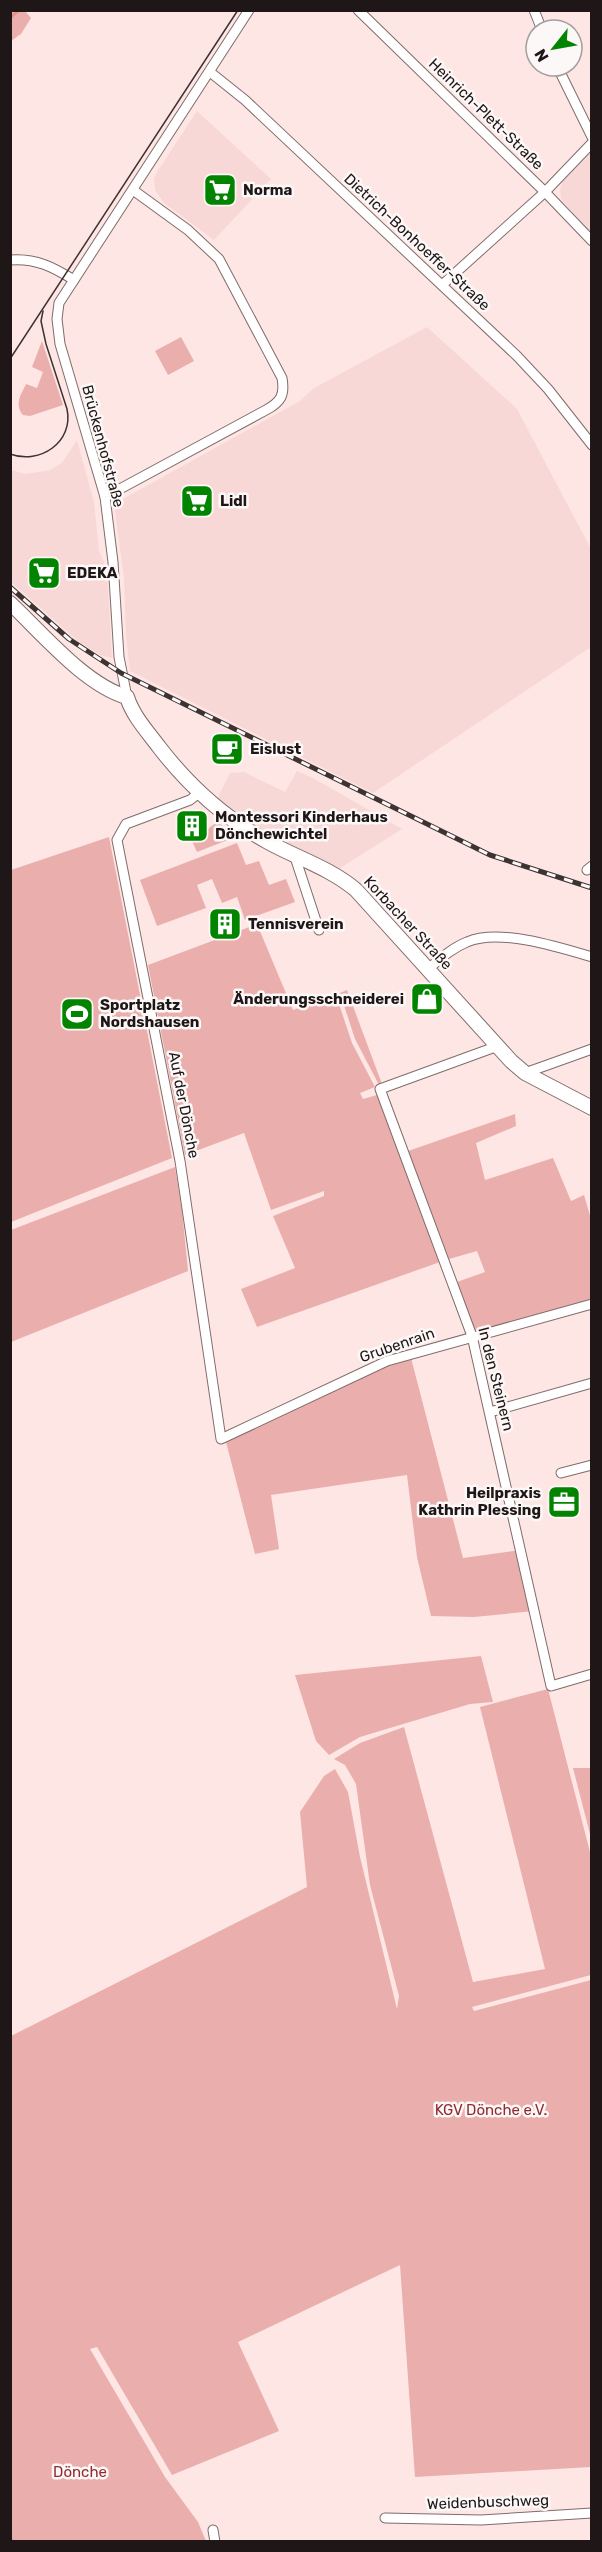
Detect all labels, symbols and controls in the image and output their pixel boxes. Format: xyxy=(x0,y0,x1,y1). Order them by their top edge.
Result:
north arrow xyxy=(524,18,584,78)
text: N xyxy=(530,46,553,65)
street label: Heinrich-Plett-Straße xyxy=(425,55,547,173)
street label: Dietrich-Bonhoeffer-Straße xyxy=(340,170,494,314)
supermarket icon: Norma xyxy=(202,172,238,208)
place label: Norma xyxy=(243,181,293,199)
street label: Brückenhofstraße xyxy=(78,383,128,509)
supermarket icon: Lidl xyxy=(179,483,215,519)
place label: Lidl xyxy=(220,492,247,510)
supermarket icon: EDEKA xyxy=(26,555,62,591)
place label: EDEKA xyxy=(67,564,118,582)
cafe icon: Eislust xyxy=(209,731,245,767)
place label: Eislust xyxy=(250,740,301,758)
building icon: Montessori Kinderhaus Dönchewichtel xyxy=(174,808,210,844)
place label: Montessori Kinderhaus Dönchewichtel xyxy=(215,808,388,843)
street label: Korbacher Straße xyxy=(360,873,456,973)
building icon: Tennisverein xyxy=(207,906,243,942)
place label: Tennisverein xyxy=(248,915,344,933)
shop icon: Änderungsschneiderei xyxy=(409,981,445,1017)
place label: Änderungsschneiderei xyxy=(233,990,404,1008)
sports icon: Sportplatz Nordshausen xyxy=(59,996,95,1032)
place label: Sportplatz Nordshausen xyxy=(100,996,200,1031)
street label: Auf der Dönche xyxy=(165,1050,203,1160)
street label: Grubenrain xyxy=(357,1324,437,1366)
street label: In den Steinern xyxy=(474,1325,518,1433)
place label: Heilpraxis Kathrin Plessing xyxy=(418,1484,541,1519)
office icon: Heilpraxis Kathrin Plessing xyxy=(546,1484,582,1520)
park label: KGV Dönche e.V. xyxy=(435,2101,547,2119)
park label: Dönche xyxy=(53,2463,107,2481)
street label: Weidenbuschweg xyxy=(427,2491,549,2513)

